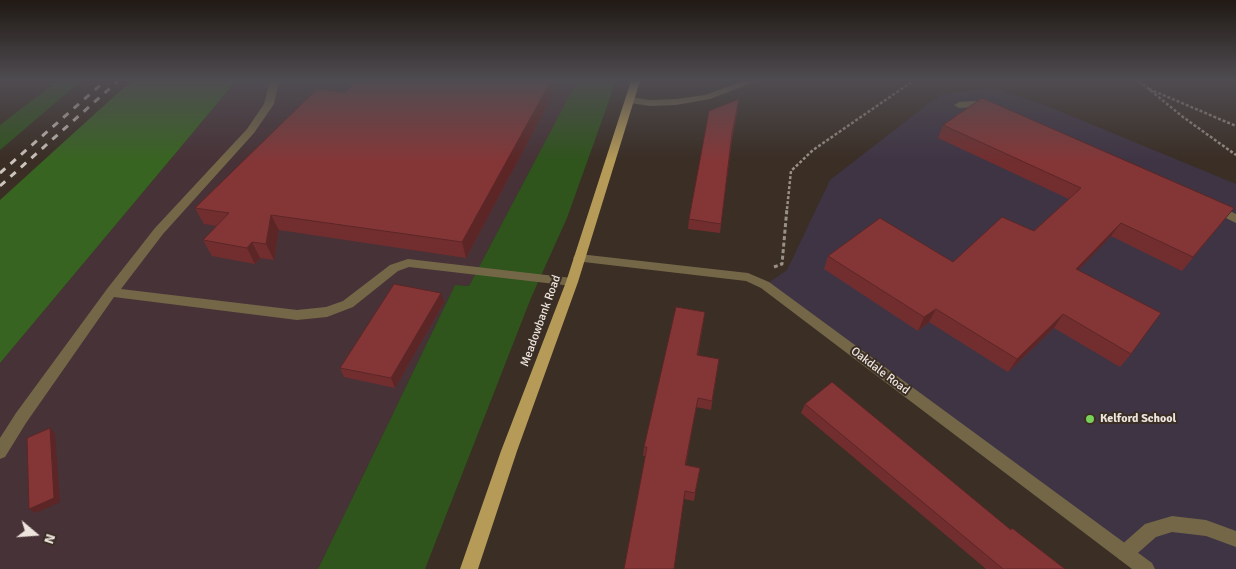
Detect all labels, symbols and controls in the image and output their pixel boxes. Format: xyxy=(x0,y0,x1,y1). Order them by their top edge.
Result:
street label: Meadowbank Road xyxy=(518,273,564,369)
street label: Oakdale Road xyxy=(848,344,912,398)
place label: Kelford School xyxy=(1100,412,1176,426)
marker: Kelford School xyxy=(1084,413,1096,425)
north arrow xyxy=(10,509,60,559)
text: N xyxy=(40,532,59,546)

